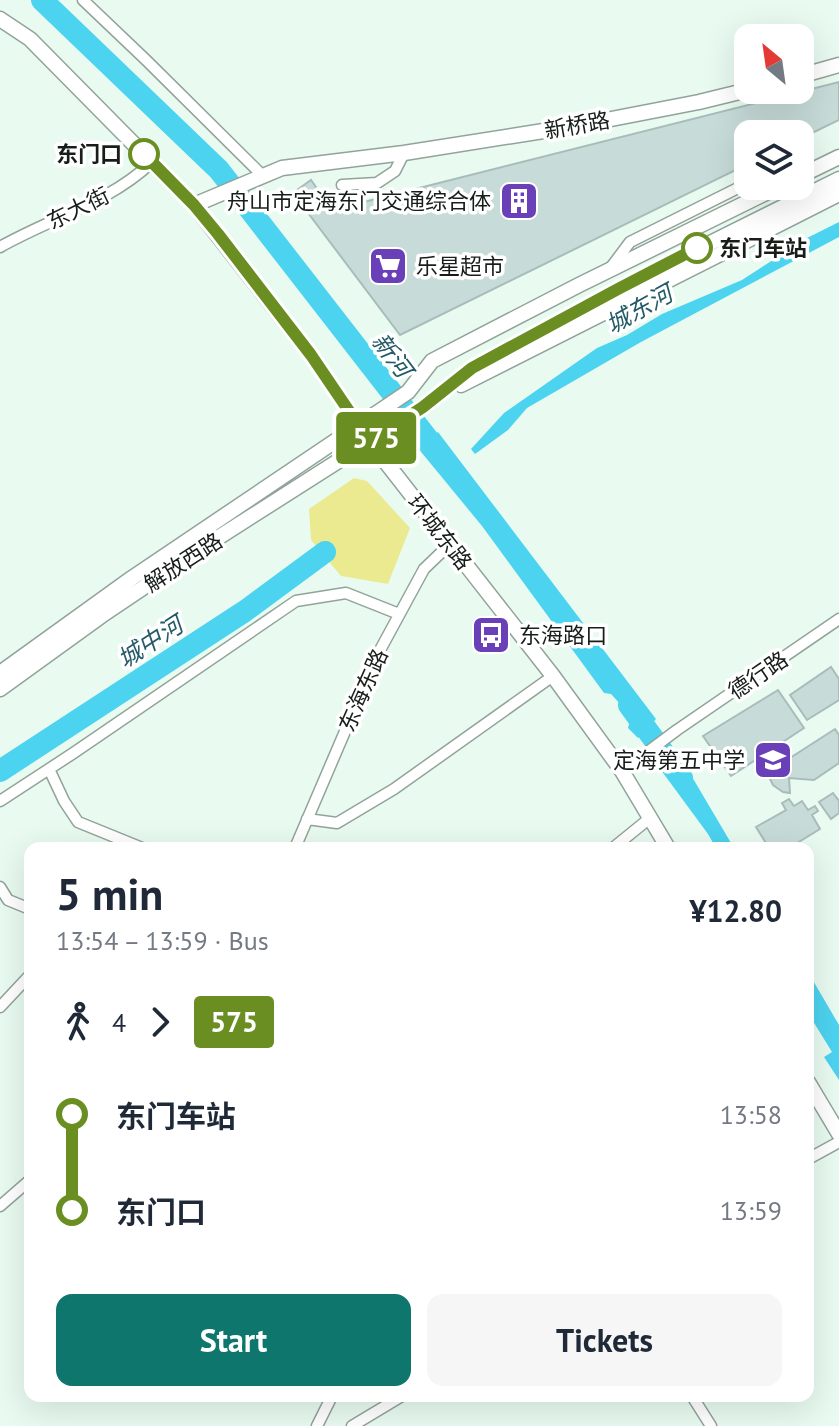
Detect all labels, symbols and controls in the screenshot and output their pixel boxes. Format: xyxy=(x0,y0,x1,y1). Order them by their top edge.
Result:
north arrow xyxy=(734,24,814,104)
map controls xyxy=(734,24,814,200)
street label: 新桥路 xyxy=(542,105,612,145)
button: layers xyxy=(734,120,814,200)
marker: 东门口 xyxy=(129,139,159,169)
place label: 东门口 xyxy=(56,140,122,168)
building icon: 舟山市定海东门交通综合体 xyxy=(498,180,540,222)
street label: 东大街 xyxy=(42,181,114,235)
place label: 舟山市定海东门交通综合体 xyxy=(227,187,491,215)
marker: 东门车站 xyxy=(682,233,712,263)
place label: 东门车站 xyxy=(719,234,807,262)
supermarket icon: 乐星超市 xyxy=(367,245,409,287)
place label: 乐星超市 xyxy=(416,252,504,280)
water label: 城东河 xyxy=(600,276,681,340)
water label: 新河 xyxy=(365,327,421,387)
line badge: 575 xyxy=(330,412,422,464)
text: 575 xyxy=(352,419,400,456)
street label: 环城东路 xyxy=(402,489,478,575)
street label: 解放西路 xyxy=(138,526,228,598)
water label: 城中河 xyxy=(111,607,192,675)
bus stop icon: 东海路口 xyxy=(470,614,512,656)
place label: 东海路口 xyxy=(519,621,607,649)
street label: 东海东路 xyxy=(332,644,394,736)
street label: 德行路 xyxy=(723,645,793,705)
school or university icon: 定海第五中学 xyxy=(752,739,794,781)
place label: 定海第五中学 xyxy=(613,746,745,774)
text: 5 min xyxy=(56,865,163,922)
text: ¥12.80 xyxy=(690,891,782,930)
text: 13:54 – 13:59 · Bus xyxy=(56,924,269,957)
icon: walk xyxy=(56,1000,100,1044)
icon: forward xyxy=(138,1000,182,1044)
text: 575 xyxy=(210,1003,258,1040)
text: 4 xyxy=(112,1006,126,1039)
text: 东门车站 xyxy=(116,1096,236,1135)
text: 13:58 xyxy=(720,1098,782,1131)
text: 东门口 xyxy=(116,1192,206,1231)
text: 13:59 xyxy=(720,1194,782,1227)
button: Start xyxy=(56,1294,411,1386)
button: Tickets xyxy=(427,1294,782,1386)

